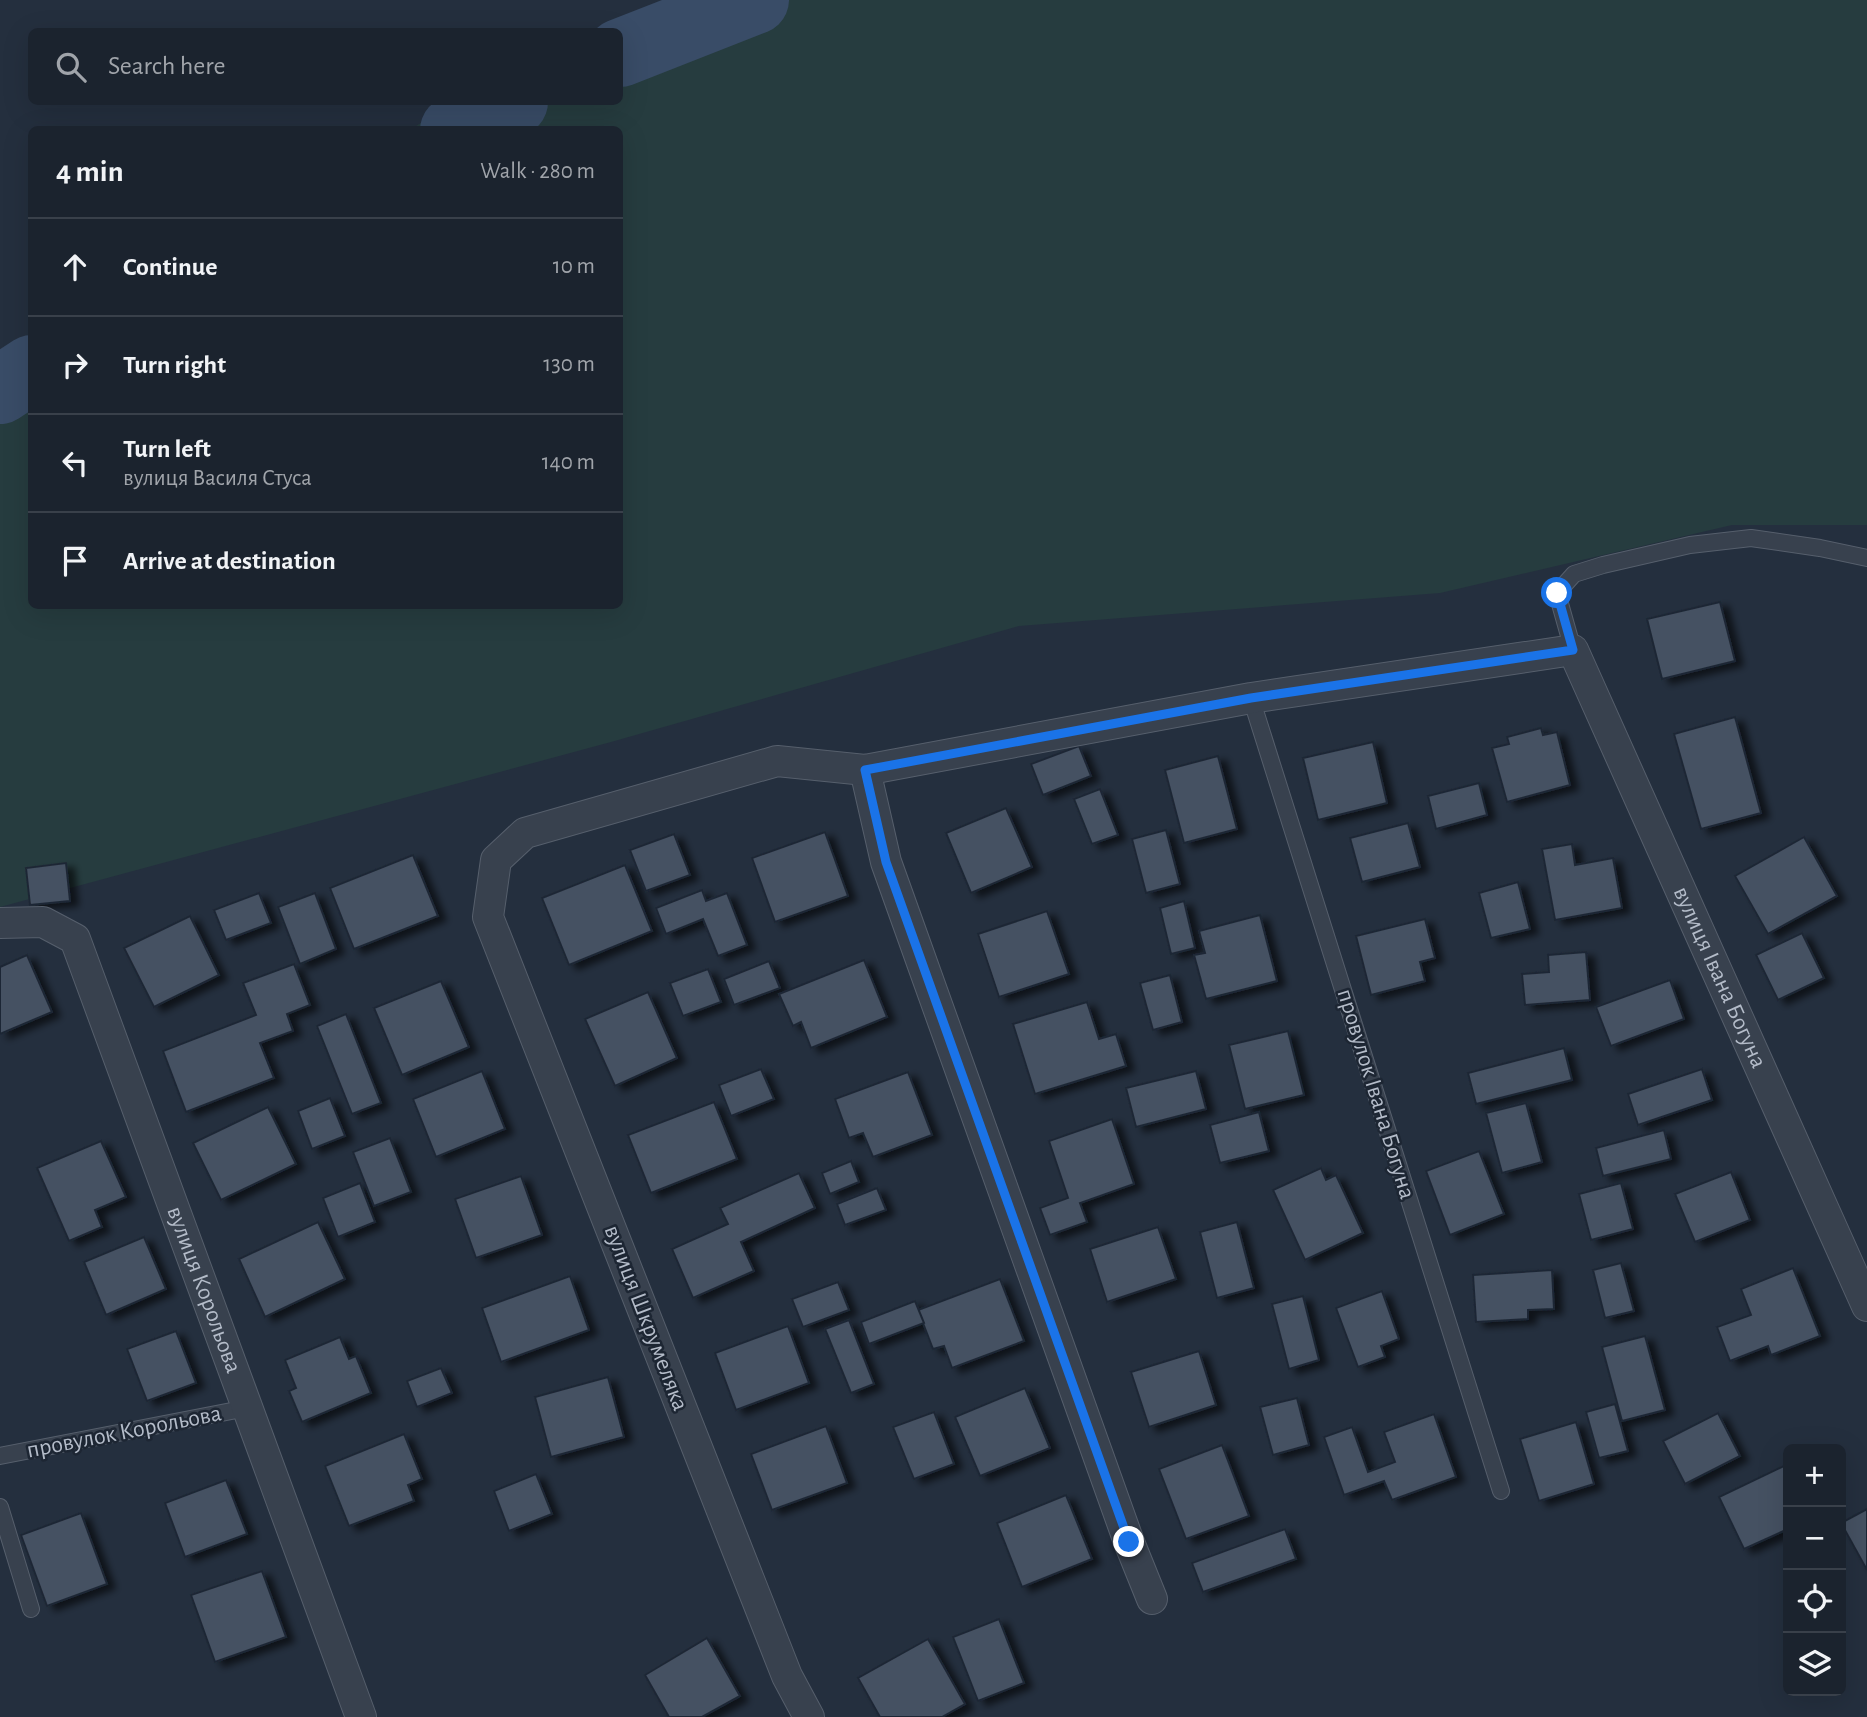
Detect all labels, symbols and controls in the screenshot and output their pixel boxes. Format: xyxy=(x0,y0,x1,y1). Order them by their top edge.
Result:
search box xyxy=(28,28,623,105)
icon: search xyxy=(52,48,90,86)
text: Search here xyxy=(108,53,226,79)
text: 4 min xyxy=(56,157,124,187)
text: Walk · 280 m xyxy=(480,160,595,183)
icon: ahead xyxy=(56,248,94,286)
text: Continue xyxy=(123,254,218,280)
text: 10 m xyxy=(553,255,595,278)
icon: right xyxy=(56,346,94,384)
text: Turn right xyxy=(123,352,226,378)
text: 130 m xyxy=(543,353,595,376)
text: Turn left xyxy=(123,436,211,462)
icon: left xyxy=(56,444,94,482)
text: 140 m xyxy=(542,451,595,474)
text: вулиця Василя Стуса xyxy=(123,467,312,490)
icon: arrive xyxy=(56,542,94,580)
text: Arrive at destination xyxy=(123,548,336,574)
route start xyxy=(1541,577,1572,608)
street label: вулиця Івана Богуна xyxy=(1669,883,1771,1072)
street label: провулок Івана Богуна xyxy=(1333,986,1419,1202)
street label: вулиця Корольова xyxy=(162,1203,246,1376)
street label: вулиця Шкрумеляка xyxy=(600,1222,692,1414)
street label: провулок Корольова xyxy=(25,1401,223,1463)
map controls xyxy=(1783,1444,1846,1696)
button: + xyxy=(1783,1444,1846,1507)
button: − xyxy=(1783,1507,1846,1570)
route end xyxy=(1113,1526,1144,1557)
button: locate xyxy=(1783,1570,1846,1633)
button: layers xyxy=(1783,1633,1846,1696)

